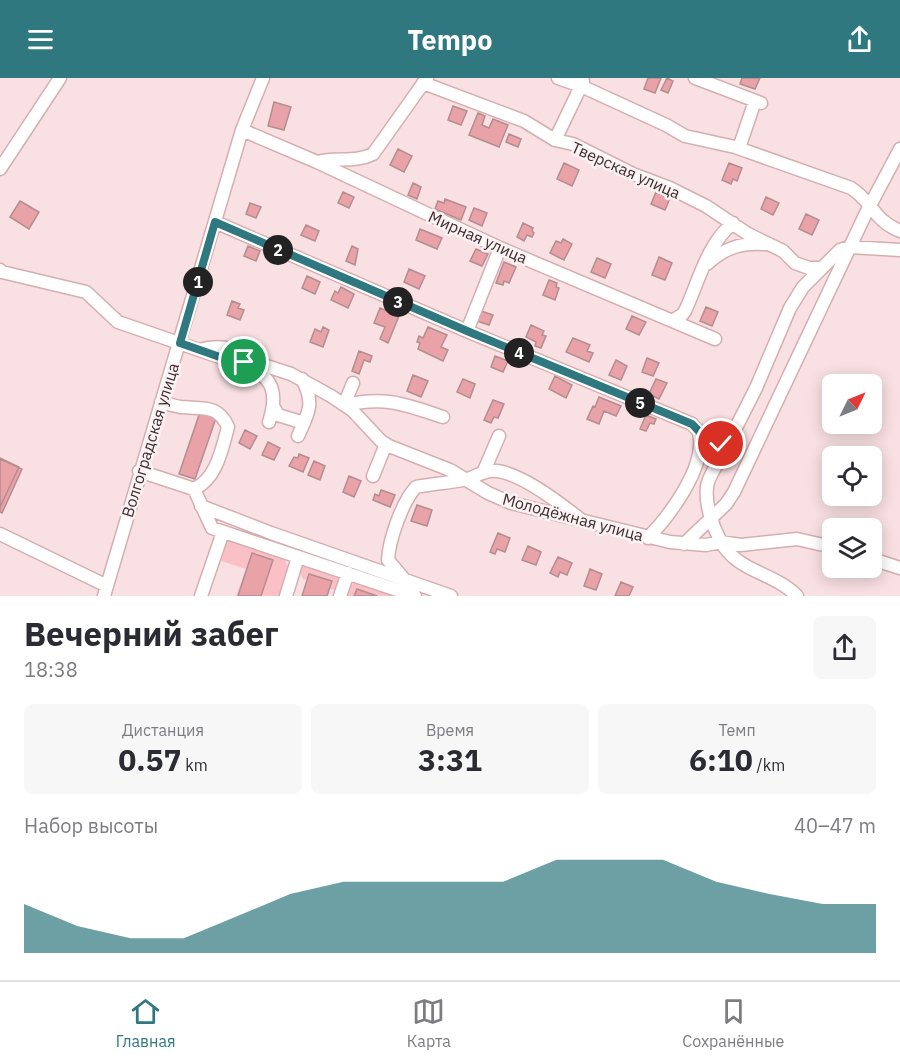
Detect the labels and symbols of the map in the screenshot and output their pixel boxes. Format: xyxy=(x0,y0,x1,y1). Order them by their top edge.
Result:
street label: Тверская улица xyxy=(568,137,684,203)
street label: Мирная улица xyxy=(425,206,531,268)
pin: 2 xyxy=(263,235,293,265)
pin: 1 xyxy=(183,267,213,297)
pin: 3 xyxy=(383,287,413,317)
pin xyxy=(218,336,269,387)
pin: 4 xyxy=(504,338,534,368)
street label: Волгоградская улица xyxy=(117,360,183,520)
north arrow xyxy=(822,374,882,434)
pin: 5 xyxy=(625,388,655,418)
pin xyxy=(695,418,746,469)
street label: Молодёжная улица xyxy=(500,489,646,546)

